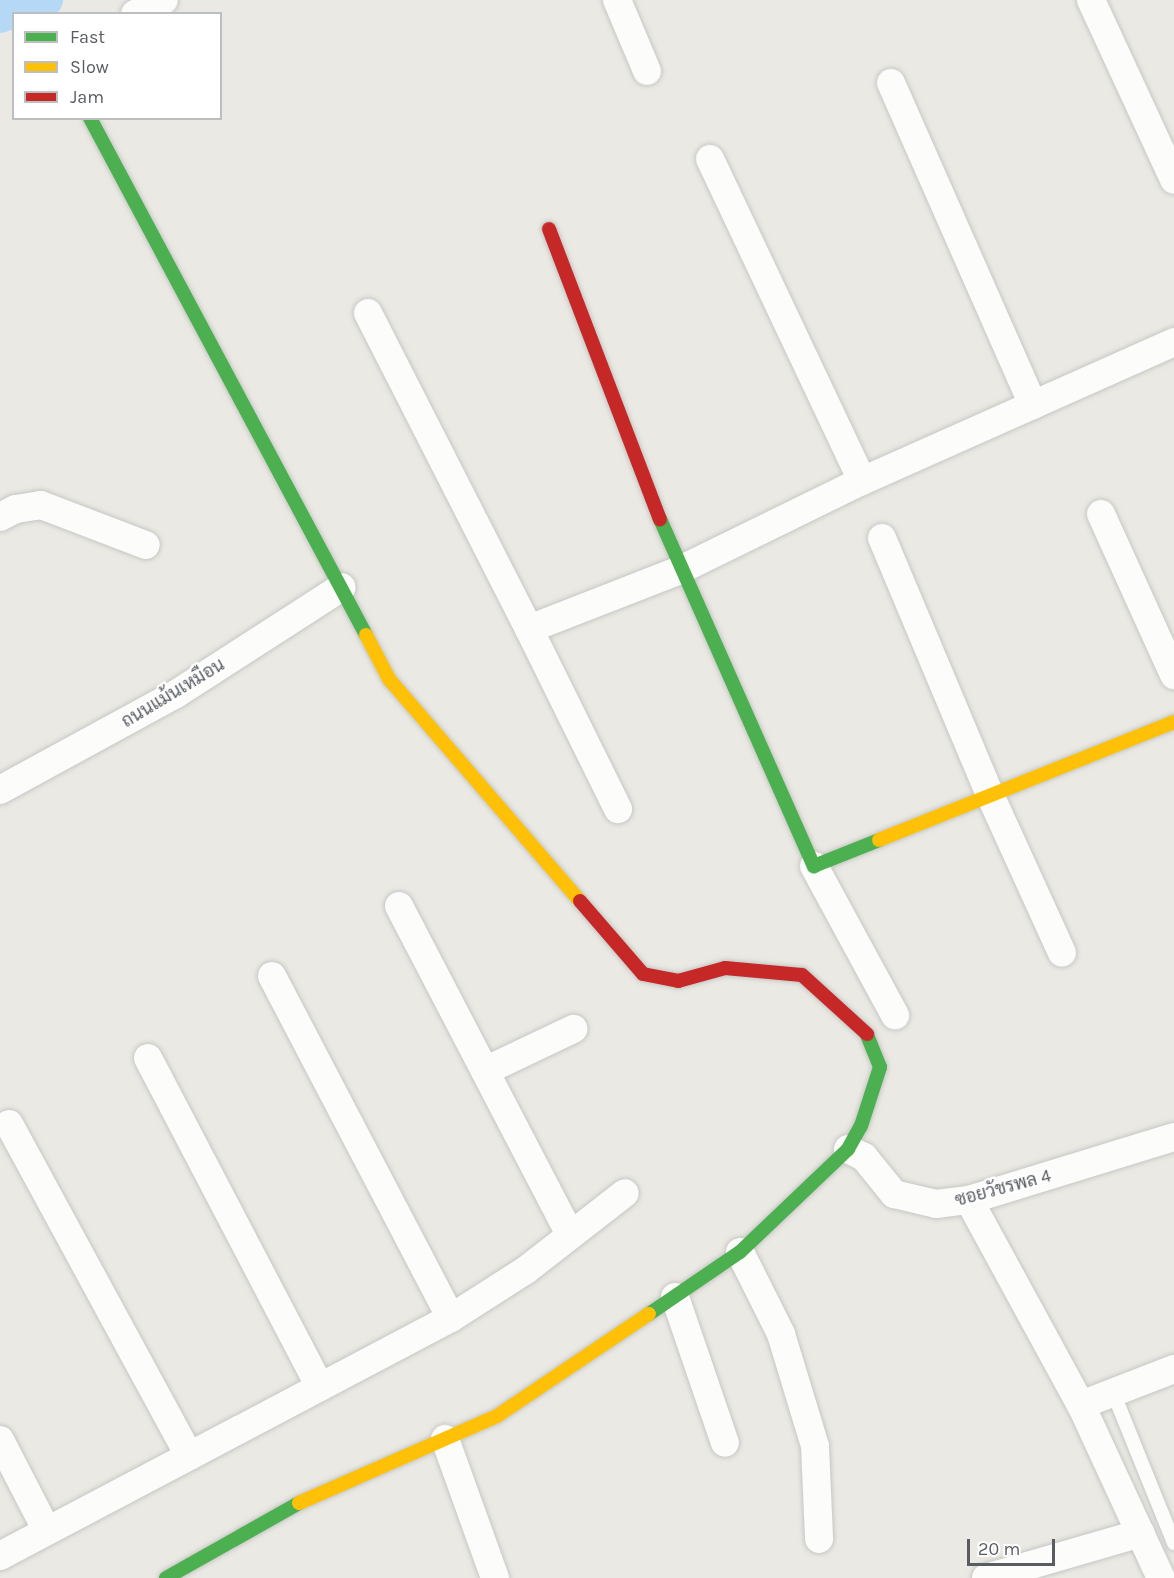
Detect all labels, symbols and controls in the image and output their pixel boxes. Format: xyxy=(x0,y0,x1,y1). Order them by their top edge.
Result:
legend xyxy=(12,12,222,120)
text: Fast xyxy=(70,26,105,48)
text: Slow xyxy=(70,56,109,78)
text: Jam xyxy=(70,86,104,108)
street label: ถนนแม้นเหมือน xyxy=(118,654,228,732)
street label: ซอยวัชรพล 4 xyxy=(953,1165,1053,1211)
scale bar xyxy=(970,1527,1058,1565)
text: 20 m xyxy=(978,1538,1020,1560)

